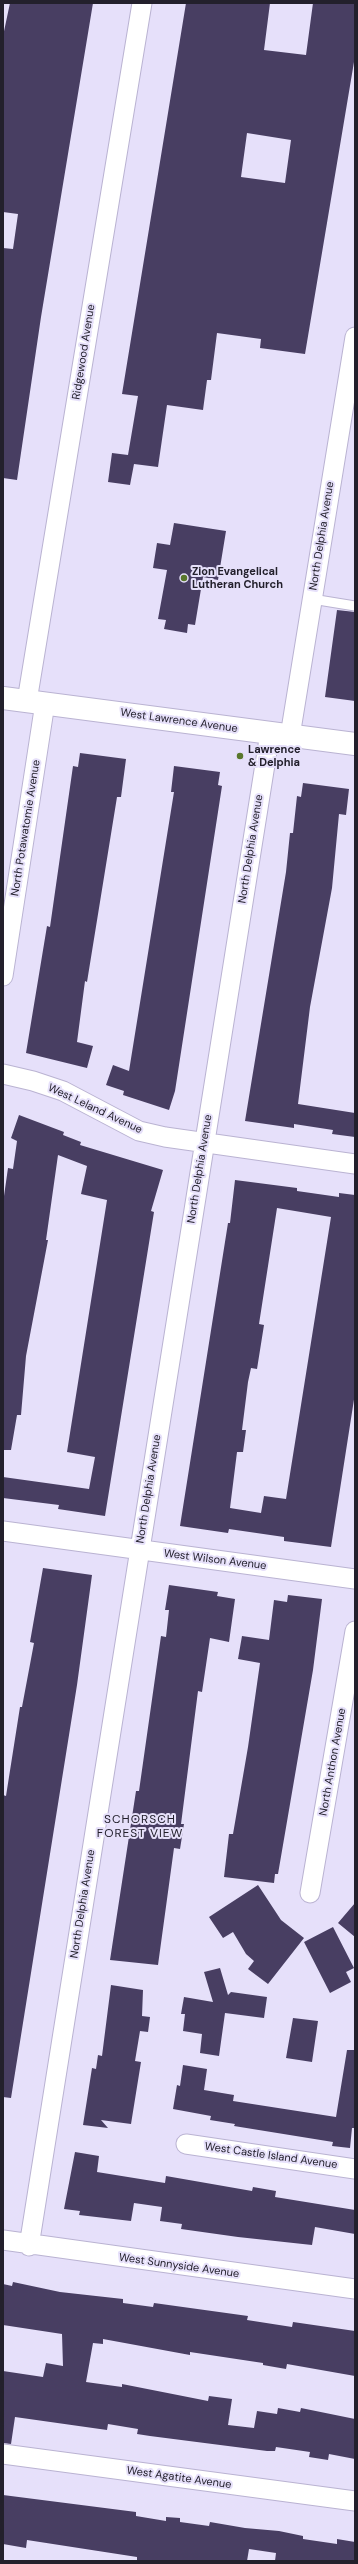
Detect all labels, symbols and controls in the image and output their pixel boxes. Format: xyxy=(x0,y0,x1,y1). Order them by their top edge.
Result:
street label: Ridgewood Avenue xyxy=(70,303,98,401)
street label: North Delphia Avenue xyxy=(307,481,337,591)
place label: Zion Evangelical Lutheran Church xyxy=(192,565,283,591)
marker: Zion Evangelical Lutheran Church xyxy=(179,573,189,583)
street label: West Lawrence Avenue xyxy=(120,706,238,736)
place label: Lawrence & Delphia xyxy=(248,743,301,769)
marker: Lawrence & Delphia xyxy=(235,751,245,761)
street label: North Potawatomie Avenue xyxy=(9,759,43,897)
street label: North Delphia Avenue xyxy=(236,794,266,904)
street label: West Leland Avenue xyxy=(46,1081,144,1137)
street label: North Delphia Avenue xyxy=(185,1114,215,1224)
street label: North Delphia Avenue xyxy=(134,1434,164,1544)
street label: West Wilson Avenue xyxy=(163,1547,267,1573)
street label: North Anthon Avenue xyxy=(317,1707,349,1817)
district label: SCHORSCH FOREST VIEW xyxy=(97,1813,183,1841)
street label: North Delphia Avenue xyxy=(68,1849,98,1959)
street label: West Castle Island Avenue xyxy=(204,2140,338,2172)
street label: West Sunnyside Avenue xyxy=(118,2251,240,2281)
street label: West Agatite Avenue xyxy=(126,2464,232,2492)

